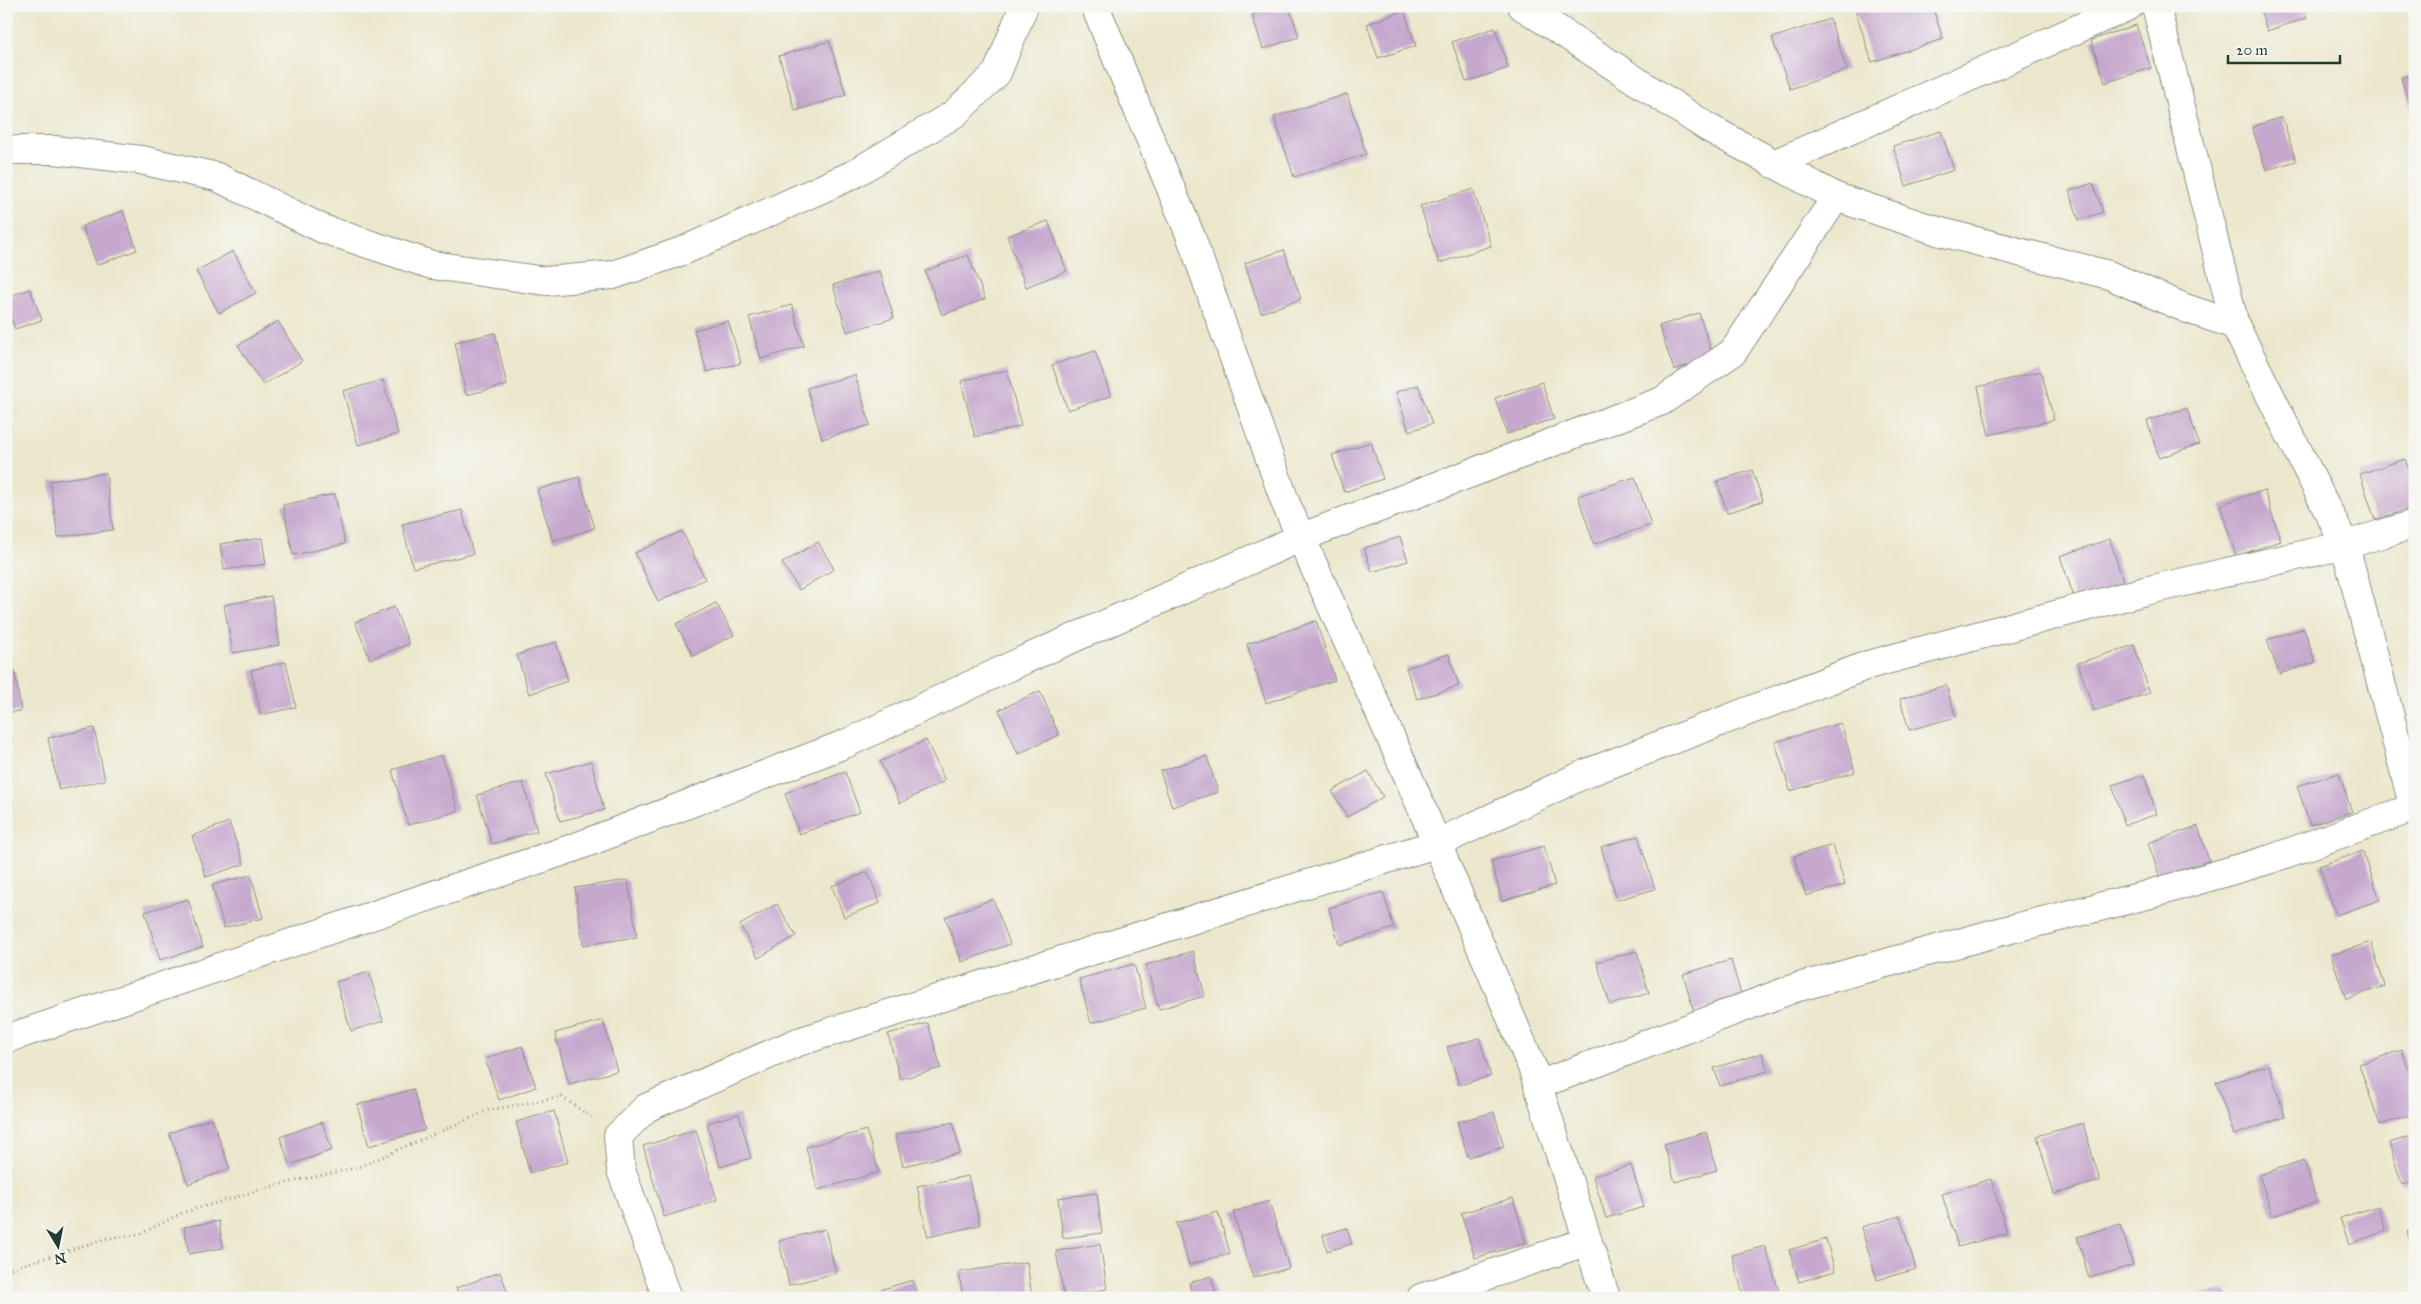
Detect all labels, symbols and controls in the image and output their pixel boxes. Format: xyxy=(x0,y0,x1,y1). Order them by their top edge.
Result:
scale bar xyxy=(2228,32,2341,64)
text: 20 m xyxy=(2236,41,2268,59)
north arrow xyxy=(32,1222,82,1272)
text: N xyxy=(53,1249,67,1268)

